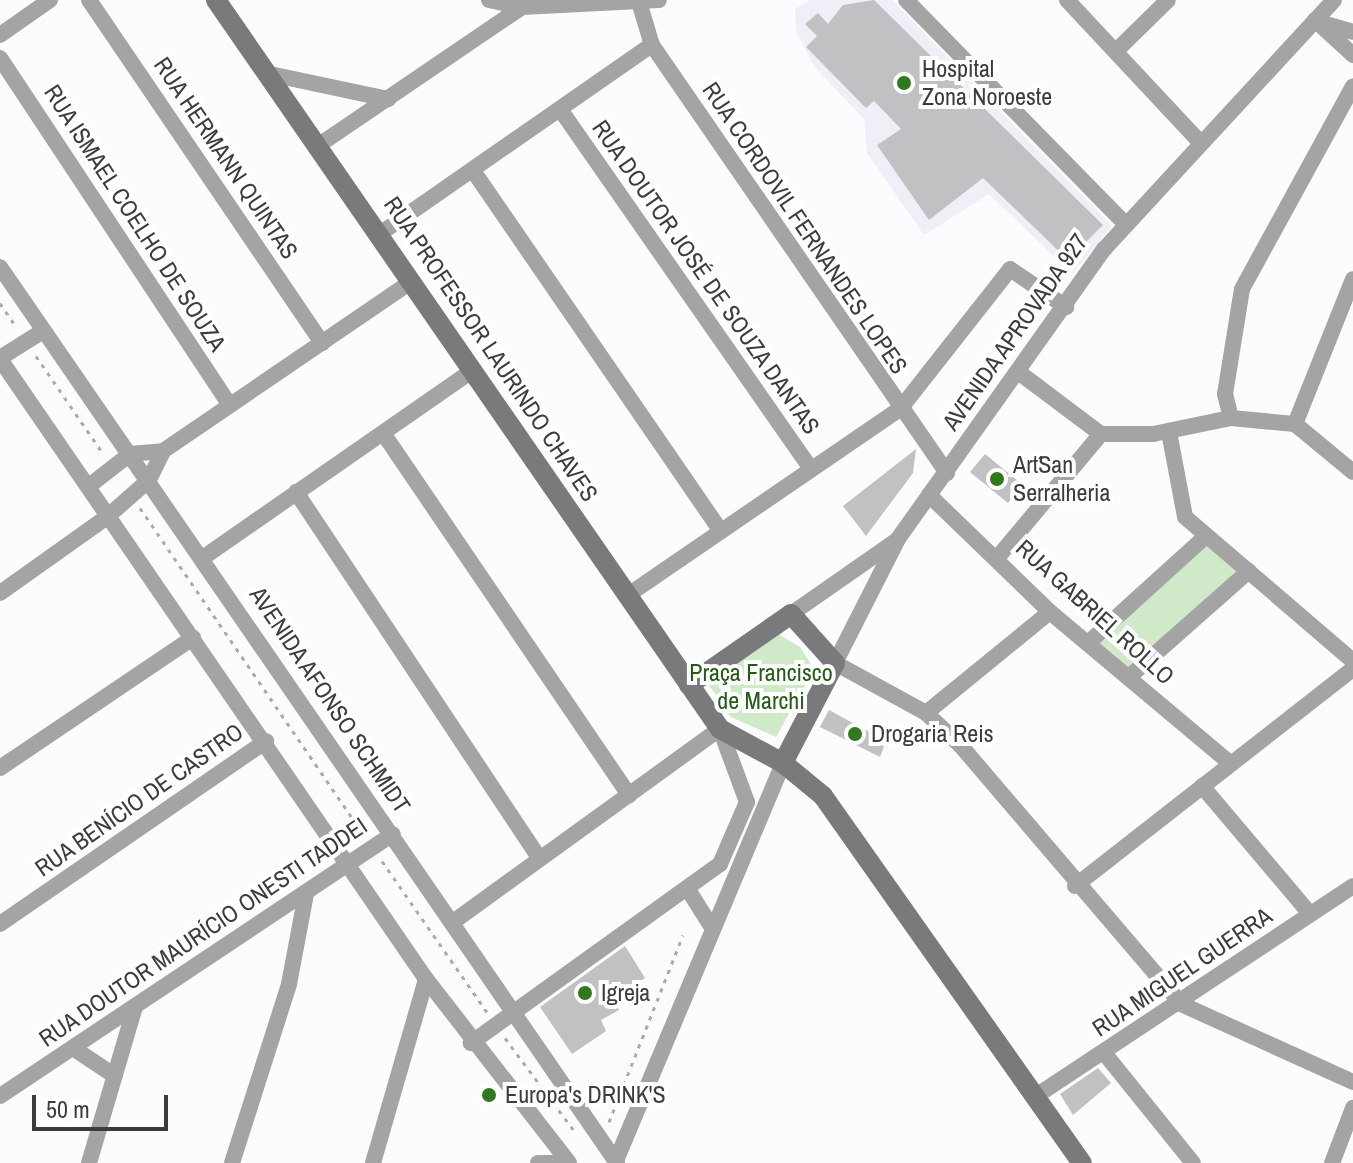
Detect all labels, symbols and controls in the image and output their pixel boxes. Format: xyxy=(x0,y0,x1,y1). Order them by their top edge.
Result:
street label: RUA HERMANN QUINTAS xyxy=(148,51,304,265)
place label: Hospital Zona Noroeste xyxy=(922,55,1052,111)
marker: Hospital Zona Noroeste xyxy=(893,72,915,94)
street label: RUA CORDOVIL FERNANDES LOPES xyxy=(696,76,914,380)
street label: RUA ISMAEL COELHO DE SOUZA xyxy=(37,79,233,357)
street label: RUA DOUTOR JOSÉ DE SOUZA DANTAS xyxy=(586,114,826,440)
street label: RUA PROFESSOR LAURINDO CHAVES xyxy=(378,191,604,507)
street label: AVENIDA APROVADA 927 xyxy=(935,227,1095,437)
place label: Art´San Serralheria xyxy=(1013,451,1110,507)
marker: Art´San Serralheria xyxy=(988,470,1006,488)
street label: RUA GABRIEL ROLLO xyxy=(1009,533,1181,691)
street label: AVENIDA AFONSO SCHMIDT xyxy=(243,581,417,819)
park label: Praça Francisco de Marchi xyxy=(689,659,833,715)
street label: RUA BENÍCIO DE CASTRO xyxy=(29,717,249,883)
place label: Drogaria Reis xyxy=(871,720,993,748)
marker: Drogaria Reis xyxy=(846,725,864,743)
street label: RUA DOUTOR MAURÍCIO ONESTI TADDEI xyxy=(33,811,373,1053)
street label: RUA MIGUEL GUERRA xyxy=(1086,901,1278,1043)
place label: Igreja xyxy=(601,979,650,1007)
marker: Igreja xyxy=(576,984,594,1002)
scale bar xyxy=(36,1079,172,1129)
place label: Europa's DRINK'S xyxy=(505,1081,666,1109)
marker: Europa's DRINK'S xyxy=(480,1086,498,1104)
text: 50 m xyxy=(46,1093,90,1125)

